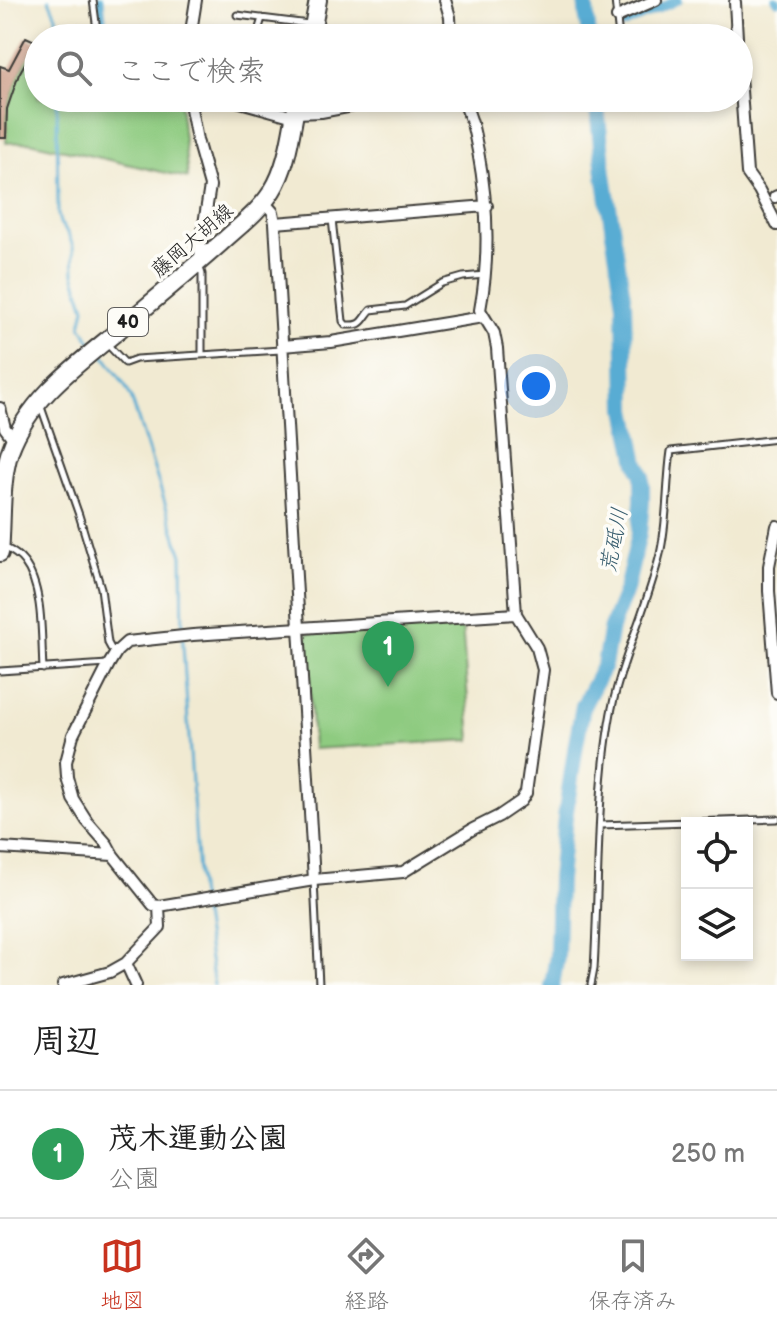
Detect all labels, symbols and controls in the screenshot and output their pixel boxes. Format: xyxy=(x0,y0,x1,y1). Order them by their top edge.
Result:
search box xyxy=(24,24,753,112)
icon: search xyxy=(52,46,96,90)
text: ここで検索 xyxy=(116,54,266,90)
street label: 藤岡大胡線 xyxy=(147,199,238,283)
road number: 40 xyxy=(108,308,148,336)
your location xyxy=(516,366,556,406)
water label: 荒砥川 xyxy=(595,505,634,575)
pin: 1 xyxy=(362,621,414,687)
map controls xyxy=(681,817,753,961)
button: locate xyxy=(681,817,753,889)
button: layers xyxy=(681,889,753,961)
text: 周辺 xyxy=(32,1021,100,1062)
text: 茂木運動公園 xyxy=(108,1121,288,1157)
text: 1 xyxy=(53,1139,63,1170)
text: 250 m xyxy=(671,1139,745,1170)
text: 公園 xyxy=(108,1164,160,1195)
tab: 地図 xyxy=(100,1234,144,1315)
tab: 経路 xyxy=(344,1234,389,1315)
tab: 保存済み xyxy=(589,1234,677,1315)

